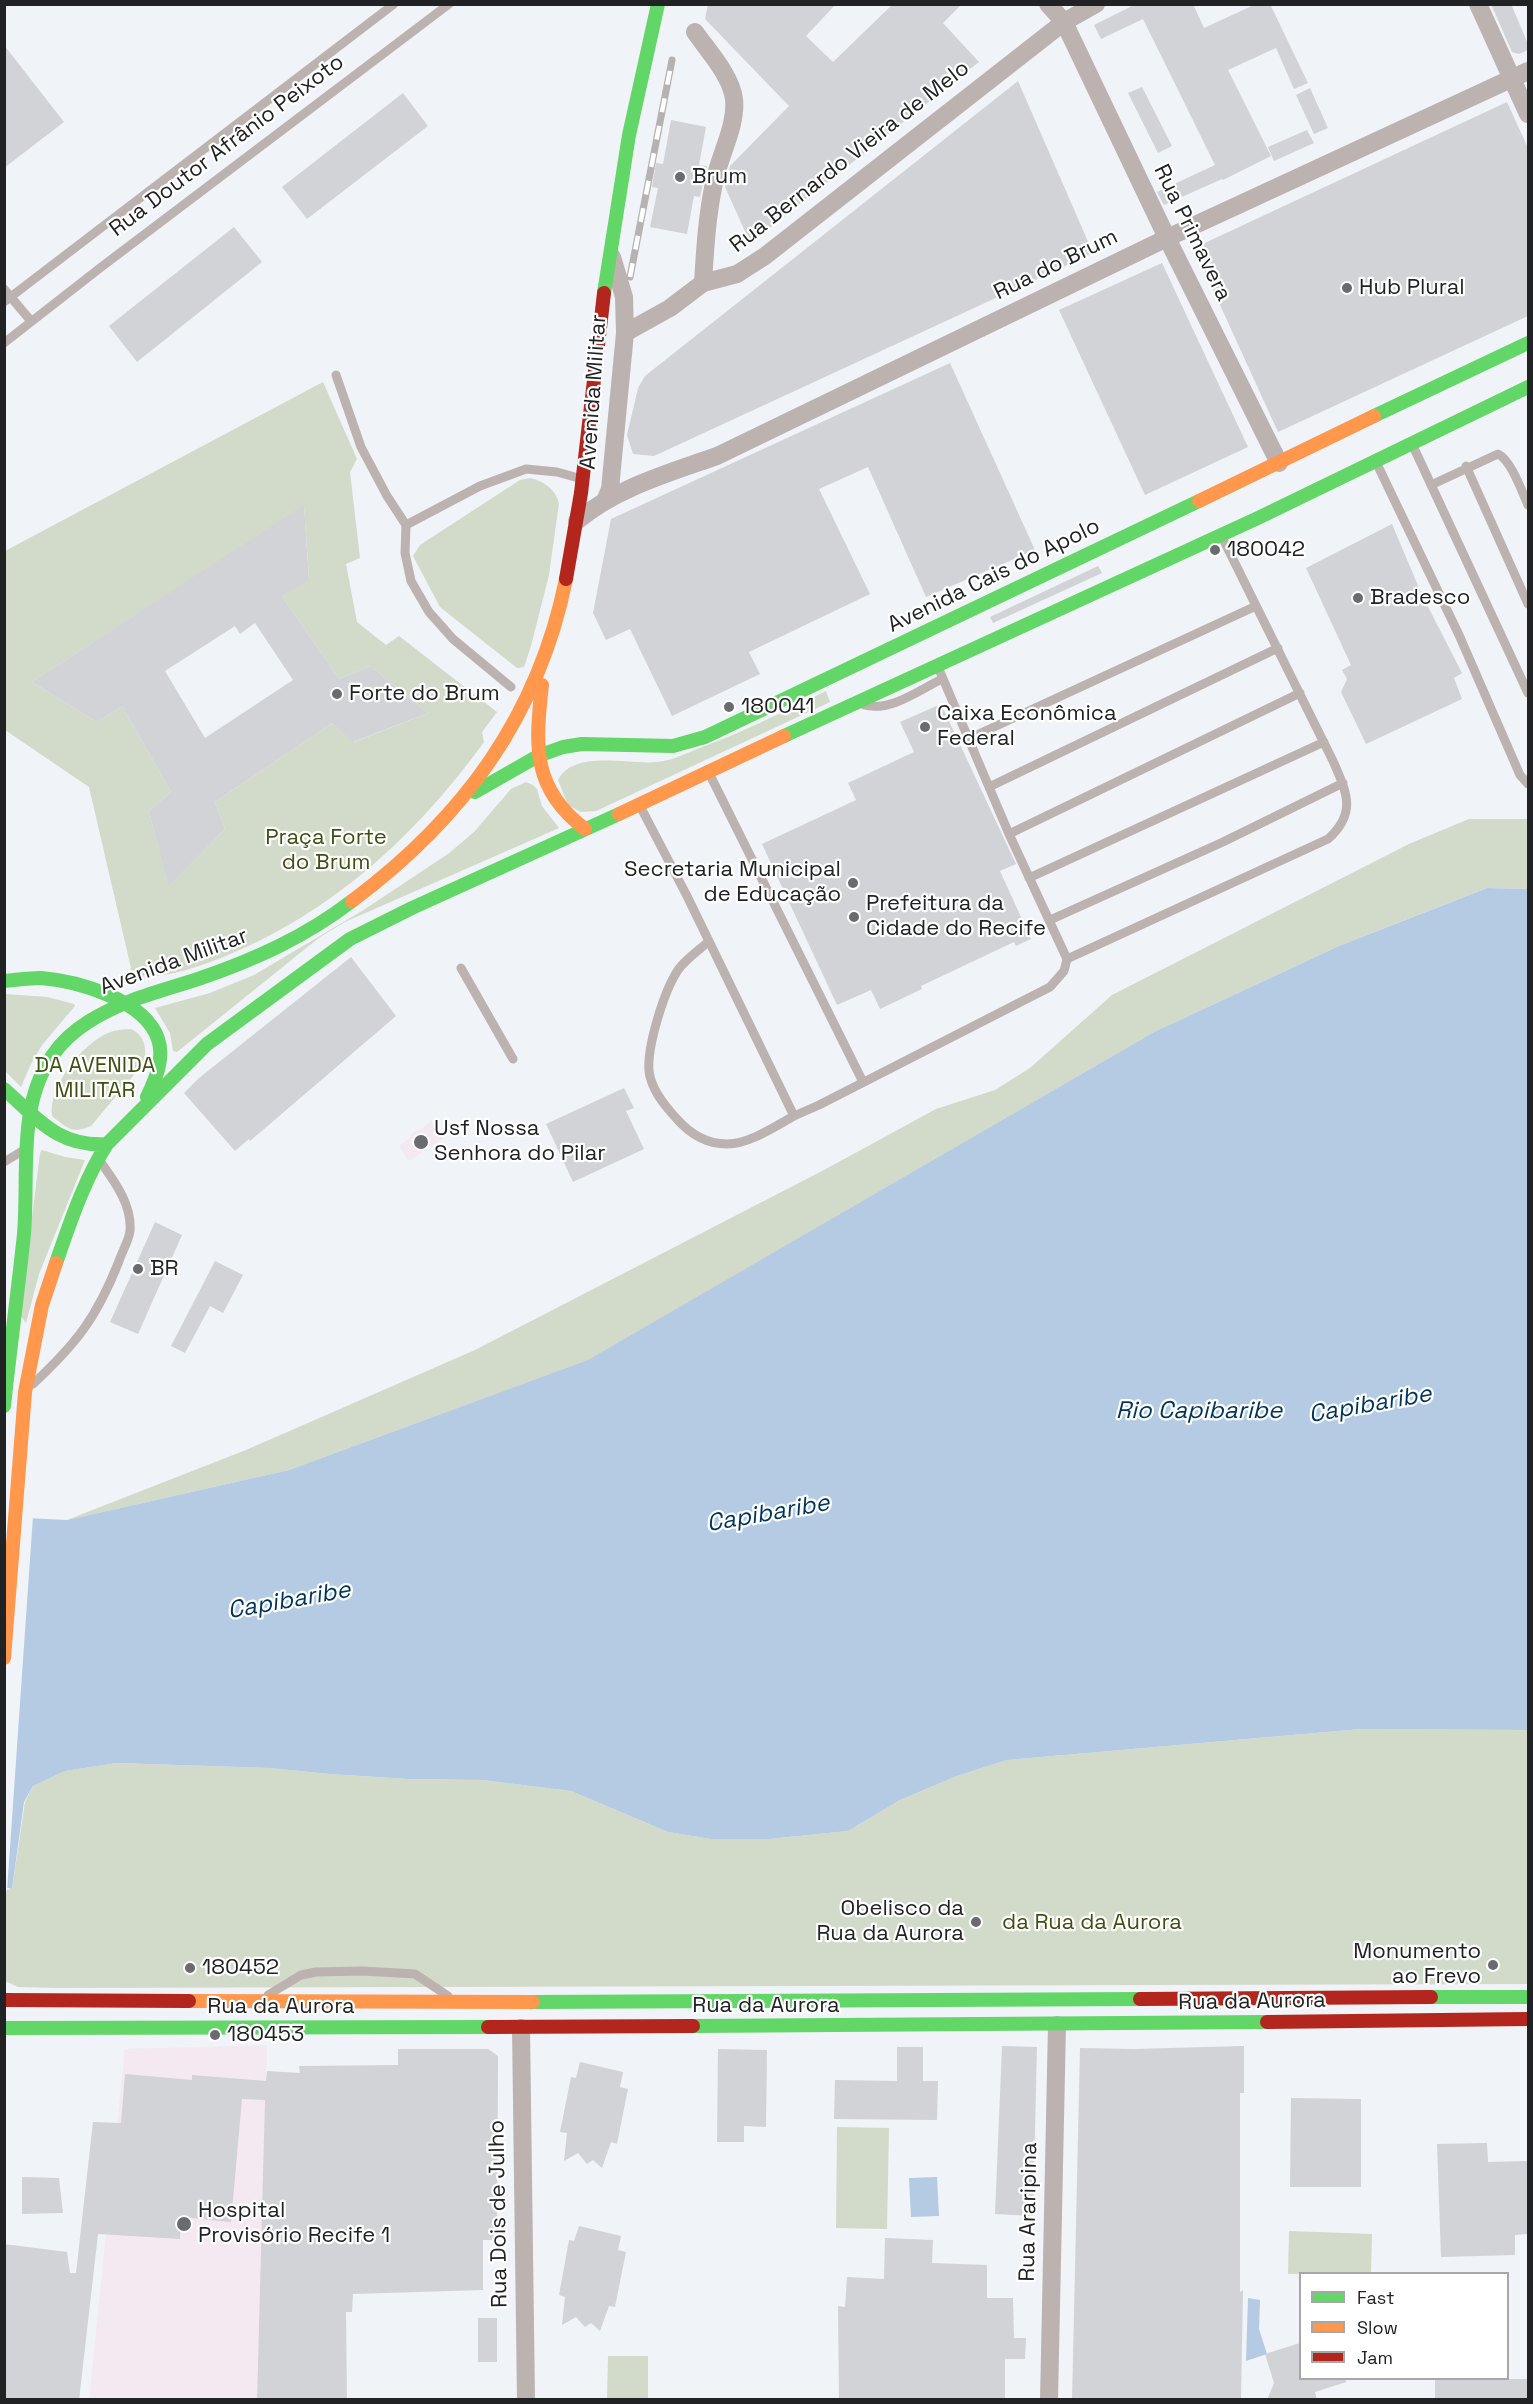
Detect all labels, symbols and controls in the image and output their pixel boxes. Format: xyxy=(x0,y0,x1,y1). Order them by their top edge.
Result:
street label: Rua Doutor Afrânio Peixoto xyxy=(105,49,349,243)
street label: Rua Bernardo Vieira de Melo xyxy=(725,55,975,259)
street label: Rua Primavera xyxy=(1148,160,1236,306)
place label: Brum xyxy=(692,164,747,190)
marker: Brum xyxy=(673,170,687,184)
street label: Rua do Brum xyxy=(990,224,1122,306)
place label: Hub Plural xyxy=(1359,275,1465,301)
marker: Hub Plural xyxy=(1340,281,1354,295)
street label: Avenida Militar xyxy=(575,314,613,470)
street label: Avenida Cais do Apolo xyxy=(884,513,1104,639)
place label: 180042 xyxy=(1227,537,1305,563)
marker: 180042 xyxy=(1208,543,1222,557)
place label: Bradesco xyxy=(1370,585,1470,611)
marker: Bradesco xyxy=(1351,591,1365,605)
place label: Forte do Brum xyxy=(349,681,500,707)
marker: Forte do Brum xyxy=(330,687,344,701)
place label: 180041 xyxy=(741,694,815,720)
marker: 180041 xyxy=(722,700,736,714)
place label: Caixa Econômica Federal xyxy=(937,701,1117,752)
marker: Caixa Econômica Federal xyxy=(918,720,932,734)
park label: Praça Forte do Brum xyxy=(265,825,387,876)
place label: Secretaria Municipal de Educação xyxy=(624,857,841,908)
marker: Secretaria Municipal de Educação xyxy=(846,876,860,890)
place label: Prefeitura da Cidade do Recife xyxy=(866,891,1046,942)
marker: Prefeitura da Cidade do Recife xyxy=(847,910,861,924)
street label: Avenida Militar xyxy=(96,923,252,1001)
park label: DA AVENIDA MILITAR xyxy=(35,1053,155,1104)
place label: Usf Nossa Senhora do Pilar xyxy=(434,1116,606,1168)
marker: Usf Nossa Senhora do Pilar xyxy=(412,1133,430,1151)
place label: BR xyxy=(150,1256,178,1282)
marker: BR xyxy=(131,1262,145,1276)
water label: Capibaribe xyxy=(1306,1380,1434,1430)
water label: Rio Capibaribe xyxy=(1116,1397,1282,1425)
water label: Capibaribe xyxy=(704,1489,832,1539)
water label: Capibaribe xyxy=(225,1576,353,1626)
place label: Obelisco da Rua da Aurora xyxy=(816,1896,964,1948)
park label: da Rua da Aurora xyxy=(1002,1910,1182,1936)
marker: Obelisco da Rua da Aurora xyxy=(969,1915,983,1929)
place label: Monumento ao Frevo xyxy=(1353,1939,1481,1990)
place label: 180452 xyxy=(202,1955,279,1981)
marker: Monumento ao Frevo xyxy=(1486,1958,1500,1972)
marker: 180452 xyxy=(183,1961,197,1975)
street label: Rua da Aurora xyxy=(1178,1988,1326,2016)
street label: Rua da Aurora xyxy=(692,1993,840,2019)
street label: Rua da Aurora xyxy=(207,1994,355,2020)
place label: 180453 xyxy=(227,2022,304,2048)
marker: 180453 xyxy=(208,2028,222,2042)
street label: Rua Dois de Julho xyxy=(484,2120,514,2308)
street label: Rua Araripina xyxy=(1015,2142,1043,2282)
place label: Hospital Provisório Recife 1 xyxy=(198,2198,390,2250)
marker: Hospital Provisório Recife 1 xyxy=(175,2215,193,2233)
legend xyxy=(1299,2272,1509,2380)
text: Fast xyxy=(1357,2286,1394,2309)
text: Slow xyxy=(1357,2316,1398,2339)
text: Jam xyxy=(1357,2346,1393,2369)

